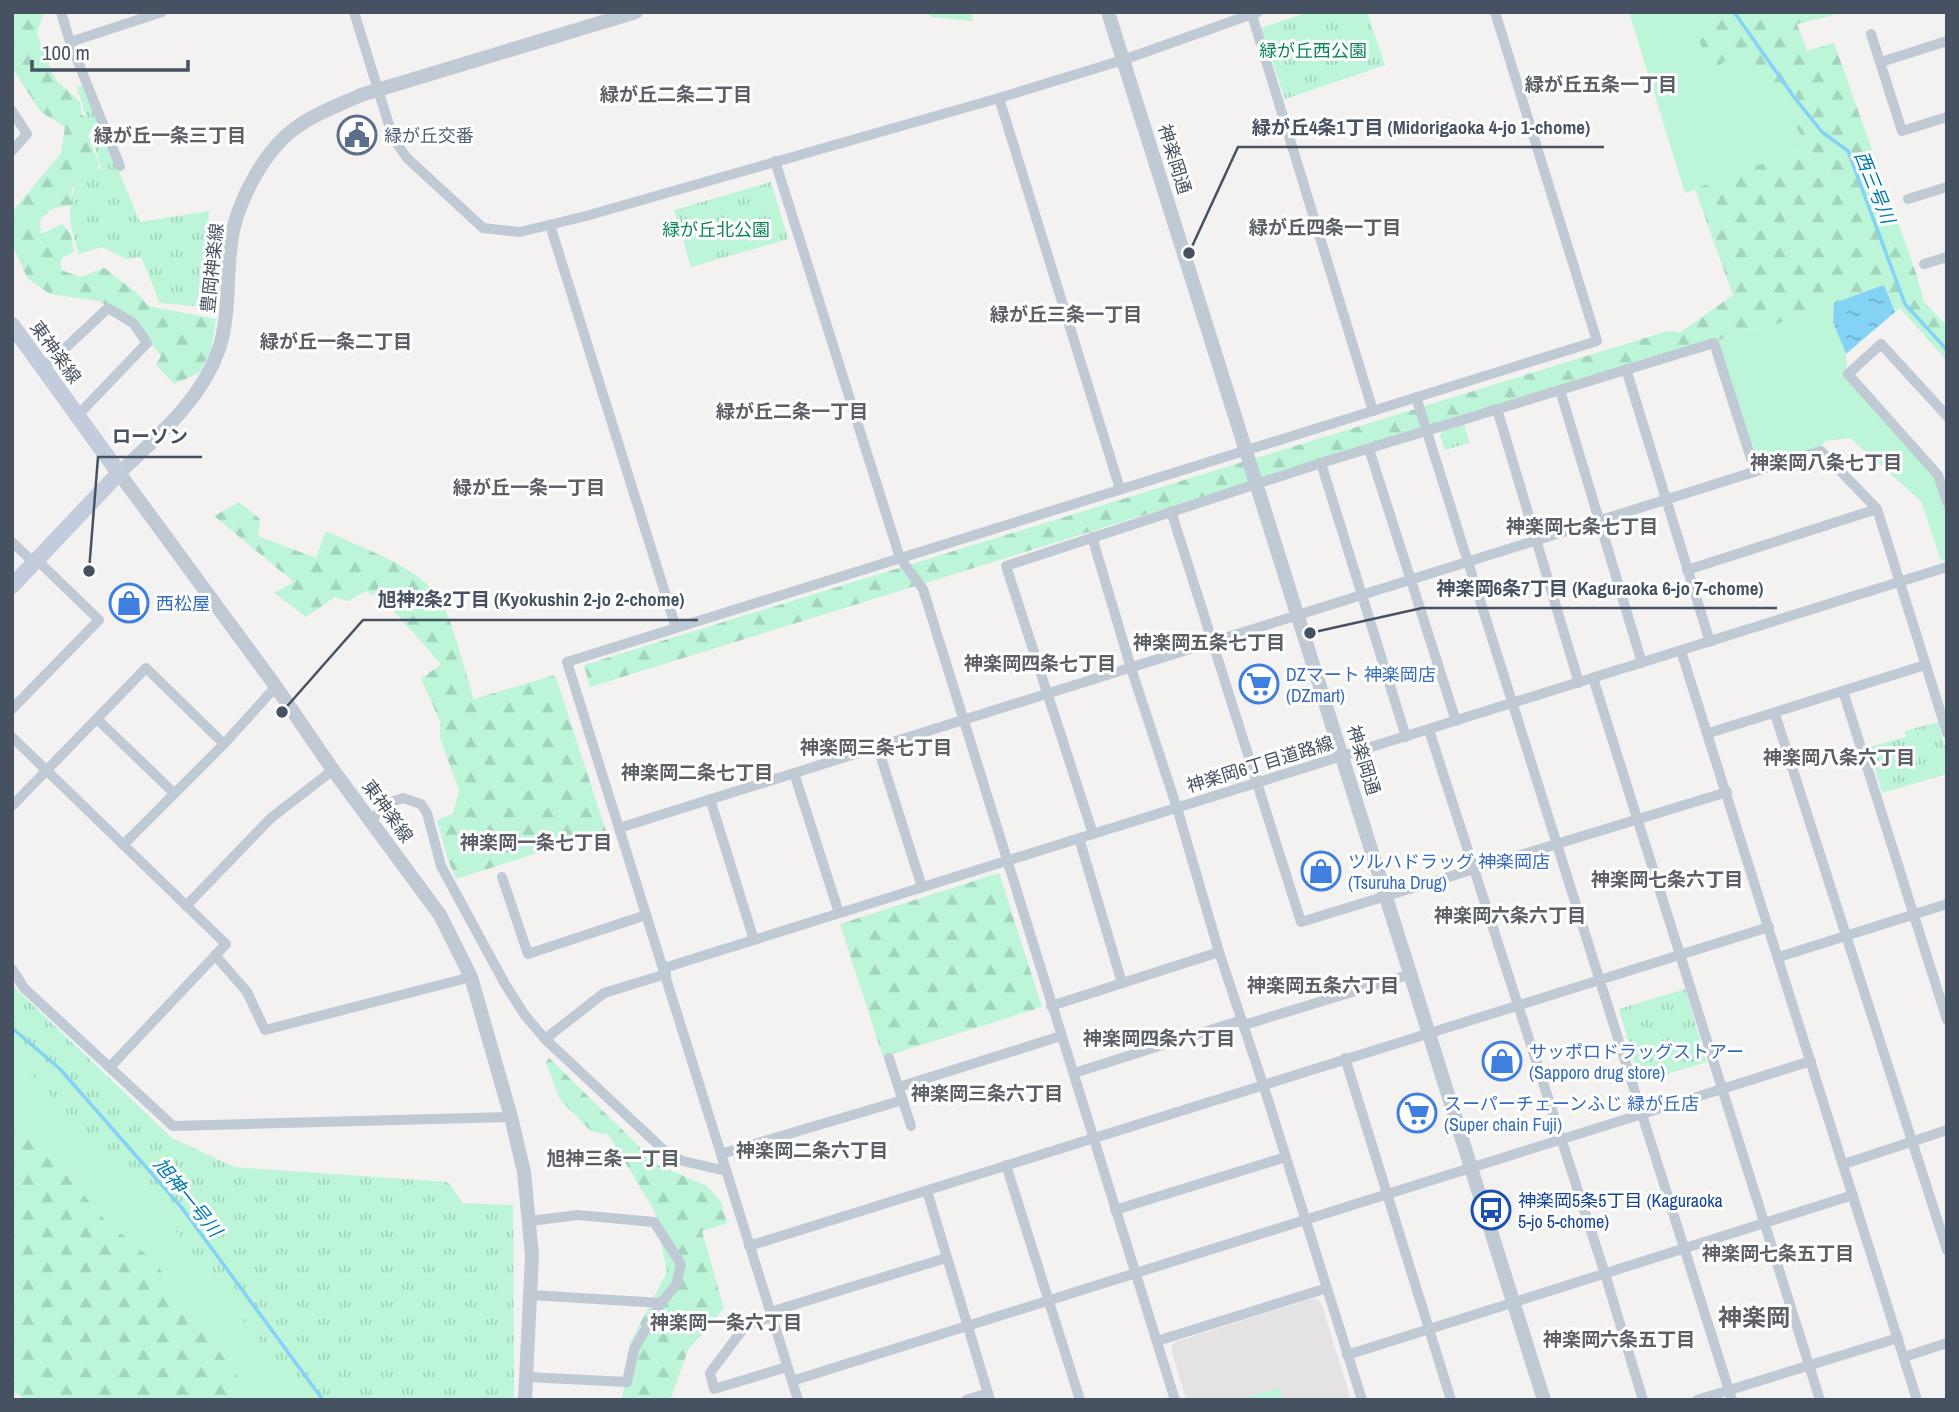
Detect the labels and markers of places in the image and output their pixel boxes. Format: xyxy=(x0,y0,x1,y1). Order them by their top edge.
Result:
callout: 緑が丘4条1丁目 (Midorigaoka 4-jo 1-chome) xyxy=(1238,107,1604,147)
public building icon: 緑が丘交番 xyxy=(336,114,378,156)
place label: 緑が丘交番 xyxy=(384,123,474,148)
callout: ローソン xyxy=(98,417,202,457)
callout: 神楽岡6条7丁目 (Kaguraoka 6-jo 7-chome) xyxy=(1422,568,1777,608)
callout: 旭神2条2丁目 (Kyokushin 2-jo 2-chome) xyxy=(363,580,698,620)
shop icon: 西松屋 xyxy=(108,582,150,624)
place label: 西松屋 xyxy=(156,591,210,616)
place label: DZマート 神楽岡店 (DZmart) xyxy=(1286,662,1436,708)
supermarket icon: DZマート 神楽岡店 (DZmart) xyxy=(1238,663,1280,705)
place label: ツルハドラッグ 神楽岡店 (Tsuruha Drug) xyxy=(1348,849,1550,895)
shop icon: ツルハドラッグ 神楽岡店 (Tsuruha Drug) xyxy=(1300,850,1342,892)
place label: サッポロドラッグストアー (Sapporo drug store) xyxy=(1529,1039,1744,1085)
shop icon: サッポロドラッグストアー (Sapporo drug store) xyxy=(1481,1040,1523,1082)
place label: スーパーチェーンふじ 緑が丘店 (Super chain Fuji) xyxy=(1444,1091,1699,1137)
supermarket icon: スーパーチェーンふじ 緑が丘店 (Super chain Fuji) xyxy=(1396,1092,1438,1134)
place label: 神楽岡5条5丁目 (Kaguraoka 5-jo 5-chome) xyxy=(1518,1188,1723,1234)
bus stop icon: 神楽岡5条5丁目 (Kaguraoka 5-jo 5-chome) xyxy=(1470,1189,1512,1231)

